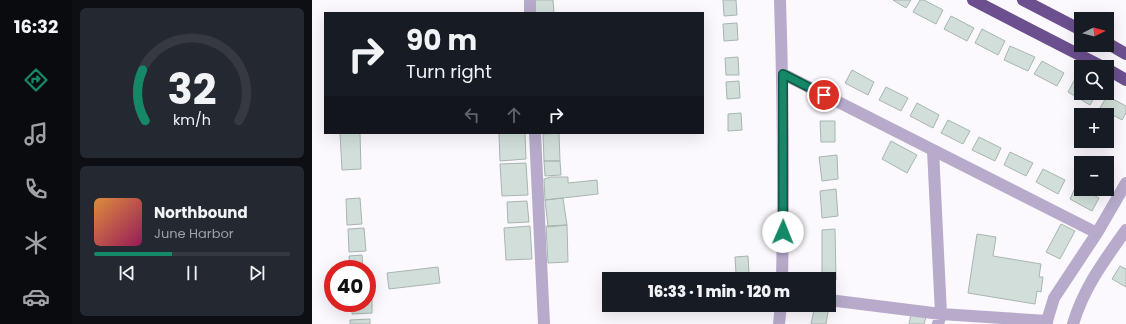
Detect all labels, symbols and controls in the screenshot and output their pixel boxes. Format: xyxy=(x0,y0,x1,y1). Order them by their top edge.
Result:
north arrow xyxy=(1074,12,1114,52)
map controls xyxy=(1074,12,1114,196)
text: 16:32 xyxy=(14,14,58,39)
text: 90 m xyxy=(406,21,477,60)
icon: right xyxy=(340,28,392,80)
text: Turn right xyxy=(406,59,492,84)
text: 32 xyxy=(168,60,216,119)
button: search xyxy=(1074,60,1114,100)
icon: directions xyxy=(22,66,50,94)
pin xyxy=(807,78,841,112)
icon: arrive xyxy=(813,84,835,106)
icon: left xyxy=(461,104,483,126)
icon: ahead xyxy=(503,104,525,126)
icon: right xyxy=(545,104,567,126)
button: + xyxy=(1074,108,1114,148)
text: km/h xyxy=(173,110,211,130)
icon: music xyxy=(22,120,50,148)
button: − xyxy=(1074,156,1114,196)
icon: phone xyxy=(22,175,50,203)
text: Northbound xyxy=(154,202,248,223)
position arrow xyxy=(762,211,804,253)
text: June Harbor xyxy=(154,224,234,243)
icon: climate xyxy=(22,229,50,257)
speed limit sign: 40 xyxy=(324,260,376,312)
icon: previous xyxy=(116,262,138,284)
icon: pause xyxy=(181,262,203,284)
icon: next xyxy=(246,262,268,284)
text: 16:33 · 1 min · 120 m xyxy=(648,281,790,302)
icon: car xyxy=(22,283,50,311)

